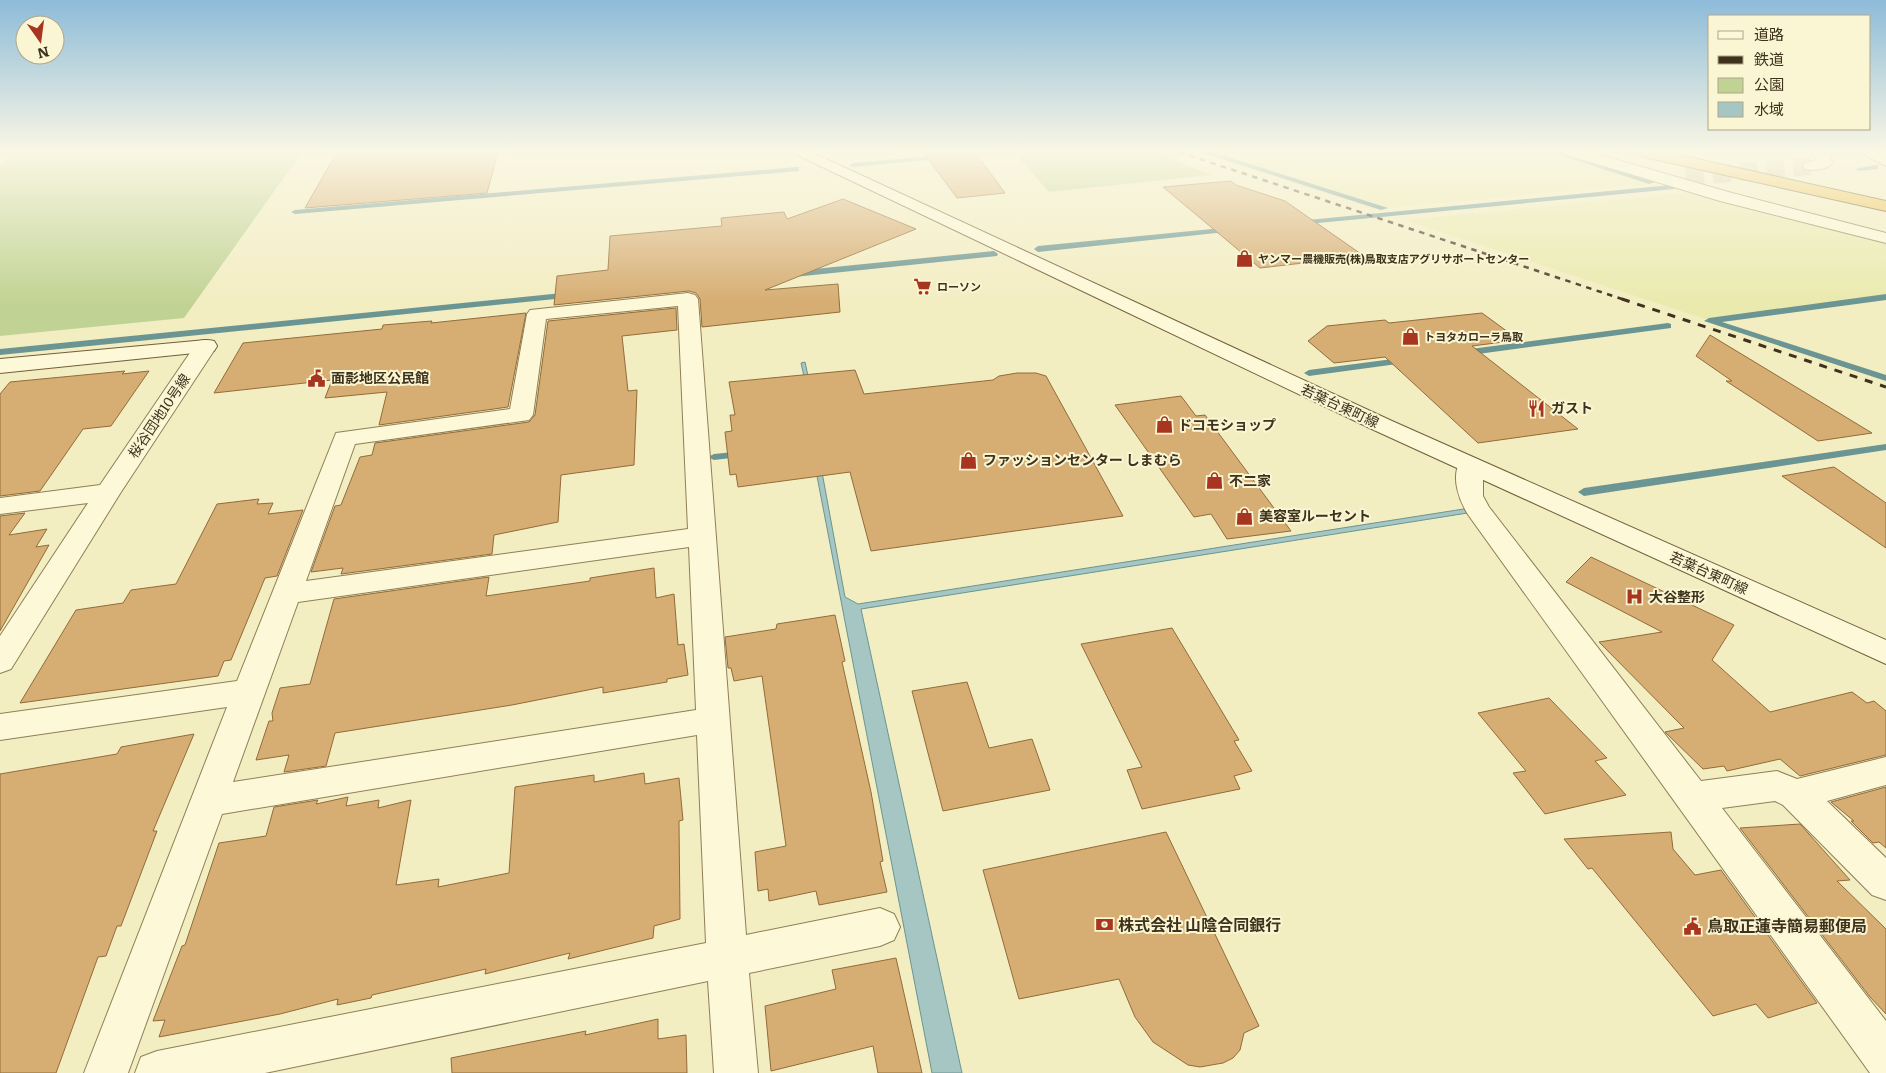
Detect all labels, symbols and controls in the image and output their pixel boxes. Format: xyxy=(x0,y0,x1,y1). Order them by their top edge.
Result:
north arrow xyxy=(15,15,65,65)
legend xyxy=(1708,15,1871,130)
text: 道路 xyxy=(1754,22,1784,45)
text: N xyxy=(35,42,52,65)
text: 鉄道 xyxy=(1754,47,1784,70)
text: 公園 xyxy=(1754,72,1784,95)
text: 水域 xyxy=(1754,97,1784,120)
shop icon: ヤンマー農機販売(株)鳥取支店アグリサポートセンター xyxy=(1234,249,1254,269)
place label: ヤンマー農機販売(株)鳥取支店アグリサポートセンター xyxy=(1258,250,1529,266)
supermarket icon: ローソン xyxy=(913,277,933,297)
place label: ローソン xyxy=(937,278,981,294)
shop icon: トヨタカローラ鳥取 xyxy=(1400,327,1420,347)
place label: トヨタカローラ鳥取 xyxy=(1424,328,1523,344)
place label: 面影地区公民館 xyxy=(331,367,429,387)
public building icon: 面影地区公民館 xyxy=(307,368,327,388)
street label: 桜谷団地10号線 xyxy=(123,369,194,462)
street label: 若葉台東町線 xyxy=(1298,378,1383,432)
place label: ガスト xyxy=(1551,397,1593,417)
restaurant icon: ガスト xyxy=(1527,398,1547,418)
place label: ドコモショップ xyxy=(1178,414,1276,434)
shop icon: ドコモショップ xyxy=(1154,415,1174,435)
place label: ファッションセンター しまむら xyxy=(983,449,1182,469)
shop icon: ファッションセンター しまむら xyxy=(959,450,979,470)
place label: 不二家 xyxy=(1229,470,1271,490)
shop icon: 不二家 xyxy=(1205,471,1225,491)
place label: 美容室ルーセント xyxy=(1259,505,1371,525)
shop icon: 美容室ルーセント xyxy=(1235,506,1255,526)
street label: 若葉台東町線 xyxy=(1667,546,1752,598)
place label: 大谷整形 xyxy=(1649,586,1705,606)
hospital icon: 大谷整形 xyxy=(1625,587,1645,607)
place label: 株式会社 山陰合同銀行 xyxy=(1118,912,1281,936)
place label: 鳥取正蓮寺簡易郵便局 xyxy=(1707,913,1867,937)
bank icon: 株式会社 山陰合同銀行 xyxy=(1094,915,1114,935)
public building icon: 鳥取正蓮寺簡易郵便局 xyxy=(1683,916,1703,936)

